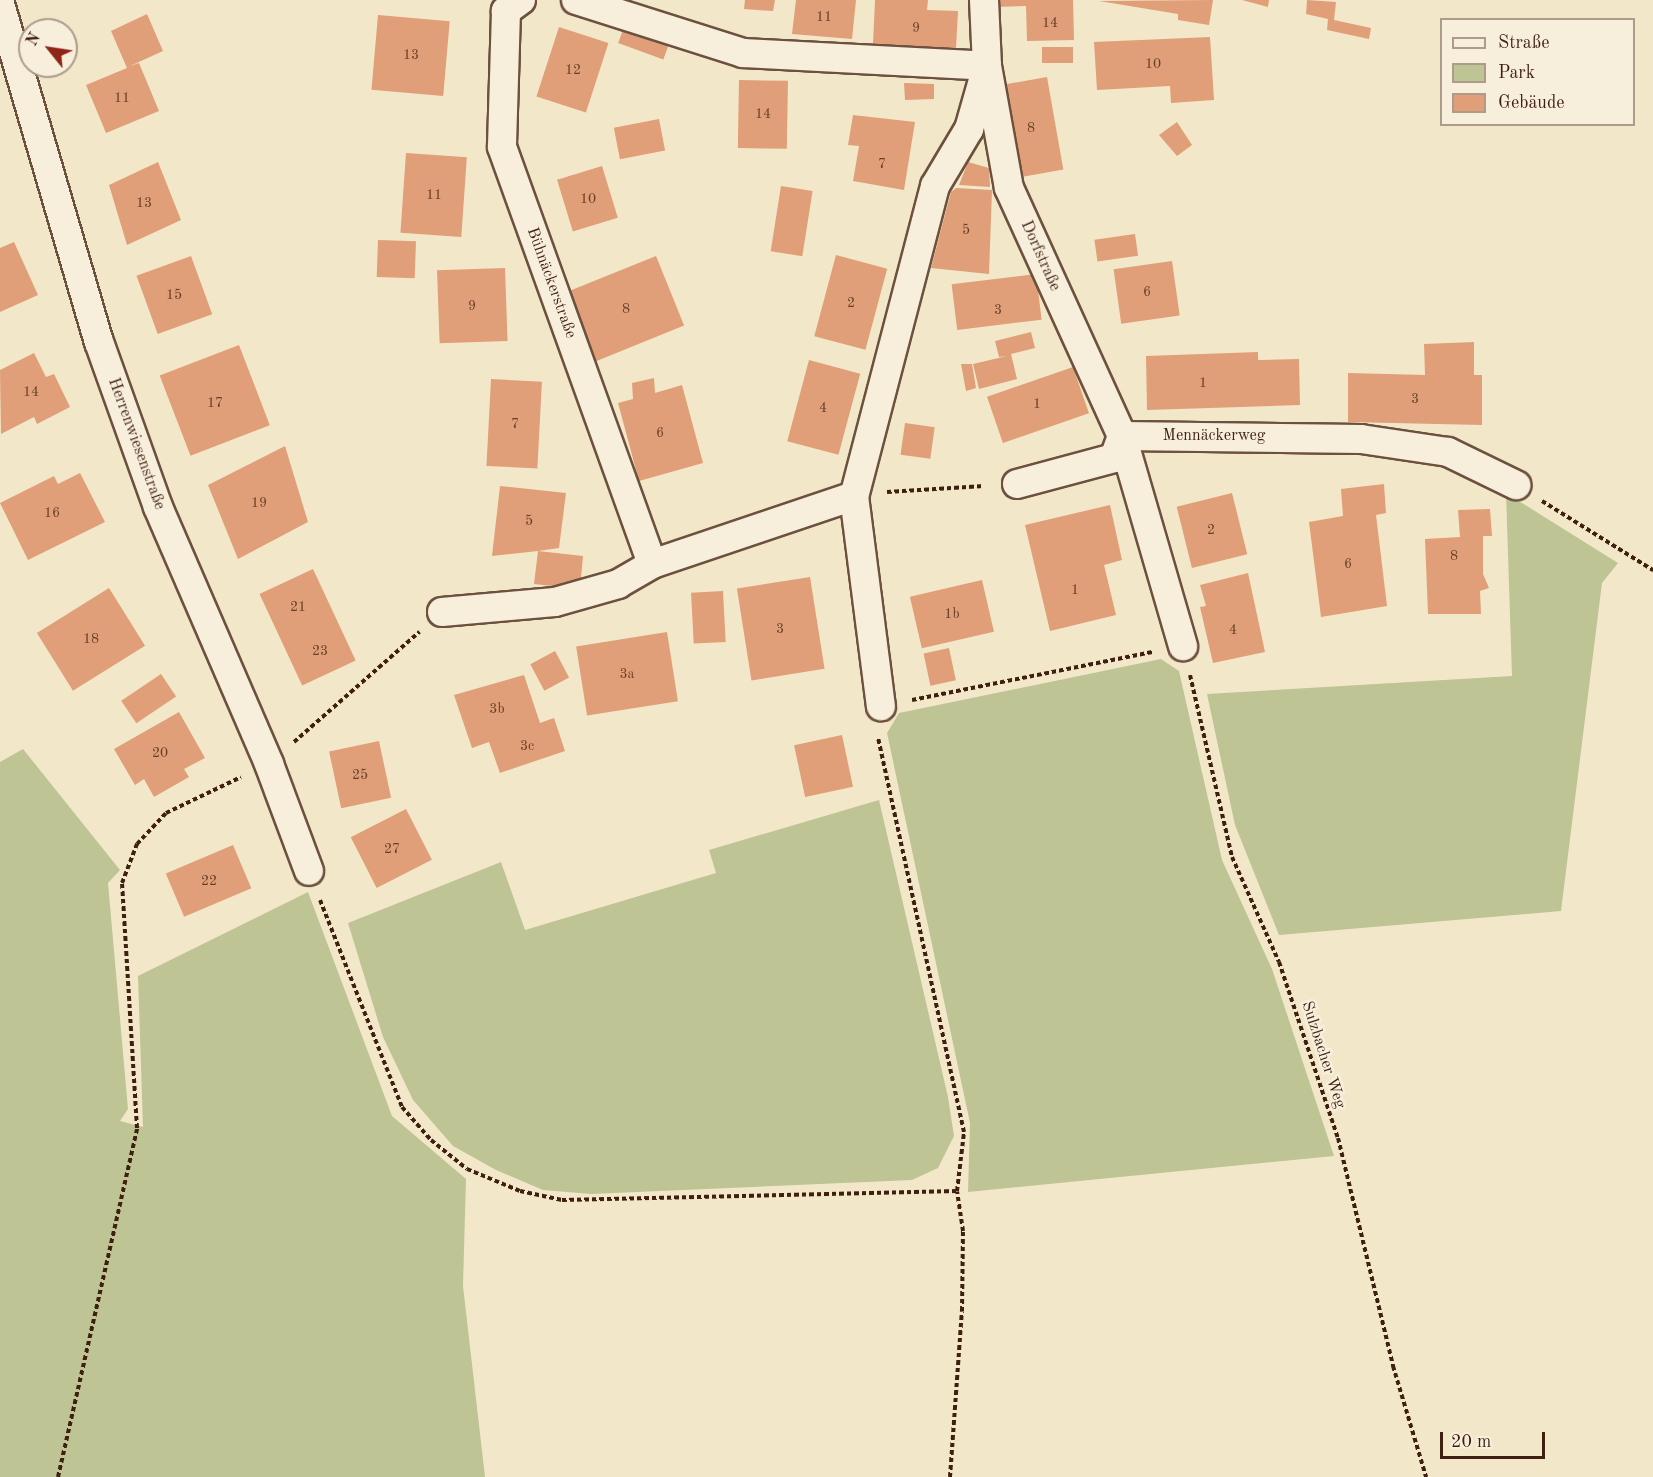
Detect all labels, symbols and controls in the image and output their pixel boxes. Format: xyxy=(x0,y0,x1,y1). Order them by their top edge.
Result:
house number: 11 xyxy=(816,9,832,25)
house number: 14 xyxy=(1042,15,1058,31)
north arrow xyxy=(18,18,78,78)
legend xyxy=(1440,18,1635,126)
house number: 9 xyxy=(912,20,920,36)
text: N xyxy=(24,31,44,49)
text: Straße xyxy=(1498,34,1549,52)
house number: 13 xyxy=(403,47,419,63)
house number: 10 xyxy=(1145,56,1161,72)
house number: 12 xyxy=(565,62,581,78)
text: Park xyxy=(1498,64,1535,82)
house number: 11 xyxy=(114,90,130,106)
text: Gebäude xyxy=(1498,94,1565,112)
house number: 14 xyxy=(755,106,771,122)
house number: 8 xyxy=(1027,120,1035,136)
house number: 7 xyxy=(878,156,886,172)
house number: 11 xyxy=(426,187,442,203)
house number: 10 xyxy=(580,191,596,207)
house number: 13 xyxy=(136,195,152,211)
street label: Dorfstraße xyxy=(1016,218,1064,294)
house number: 5 xyxy=(962,222,970,238)
street label: Bühnäckerstraße xyxy=(522,225,580,341)
house number: 6 xyxy=(1143,284,1151,300)
house number: 15 xyxy=(166,287,182,303)
house number: 2 xyxy=(847,295,855,311)
house number: 9 xyxy=(468,298,476,314)
house number: 8 xyxy=(622,301,630,317)
house number: 3 xyxy=(994,302,1002,318)
street label: Herrenwiesenstraße xyxy=(103,375,169,513)
house number: 1 xyxy=(1199,375,1207,391)
house number: 14 xyxy=(23,384,39,400)
house number: 3 xyxy=(1411,391,1419,407)
house number: 17 xyxy=(207,395,223,411)
house number: 1 xyxy=(1033,396,1041,412)
house number: 4 xyxy=(819,400,827,416)
house number: 7 xyxy=(511,416,519,432)
house number: 6 xyxy=(656,425,664,441)
street label: Mennäckerweg xyxy=(1163,426,1265,446)
house number: 19 xyxy=(251,495,267,511)
house number: 16 xyxy=(44,505,60,521)
house number: 5 xyxy=(525,513,533,529)
house number: 2 xyxy=(1207,522,1215,538)
house number: 8 xyxy=(1450,548,1458,564)
house number: 6 xyxy=(1344,556,1352,572)
house number: 1 xyxy=(1071,582,1079,598)
house number: 21 xyxy=(290,599,306,615)
house number: 1b xyxy=(944,606,960,622)
house number: 3 xyxy=(776,621,784,637)
house number: 4 xyxy=(1229,622,1237,638)
house number: 18 xyxy=(83,631,99,647)
house number: 23 xyxy=(312,643,328,659)
house number: 3a xyxy=(619,666,635,682)
house number: 3b xyxy=(489,701,505,717)
house number: 3c xyxy=(520,738,534,754)
house number: 20 xyxy=(152,745,168,761)
house number: 25 xyxy=(352,767,368,783)
house number: 27 xyxy=(384,841,400,857)
house number: 22 xyxy=(201,873,217,889)
street label: Sulzbacher Weg xyxy=(1297,999,1349,1111)
scale bar xyxy=(1443,1420,1548,1458)
text: 20 m xyxy=(1451,1433,1491,1451)

